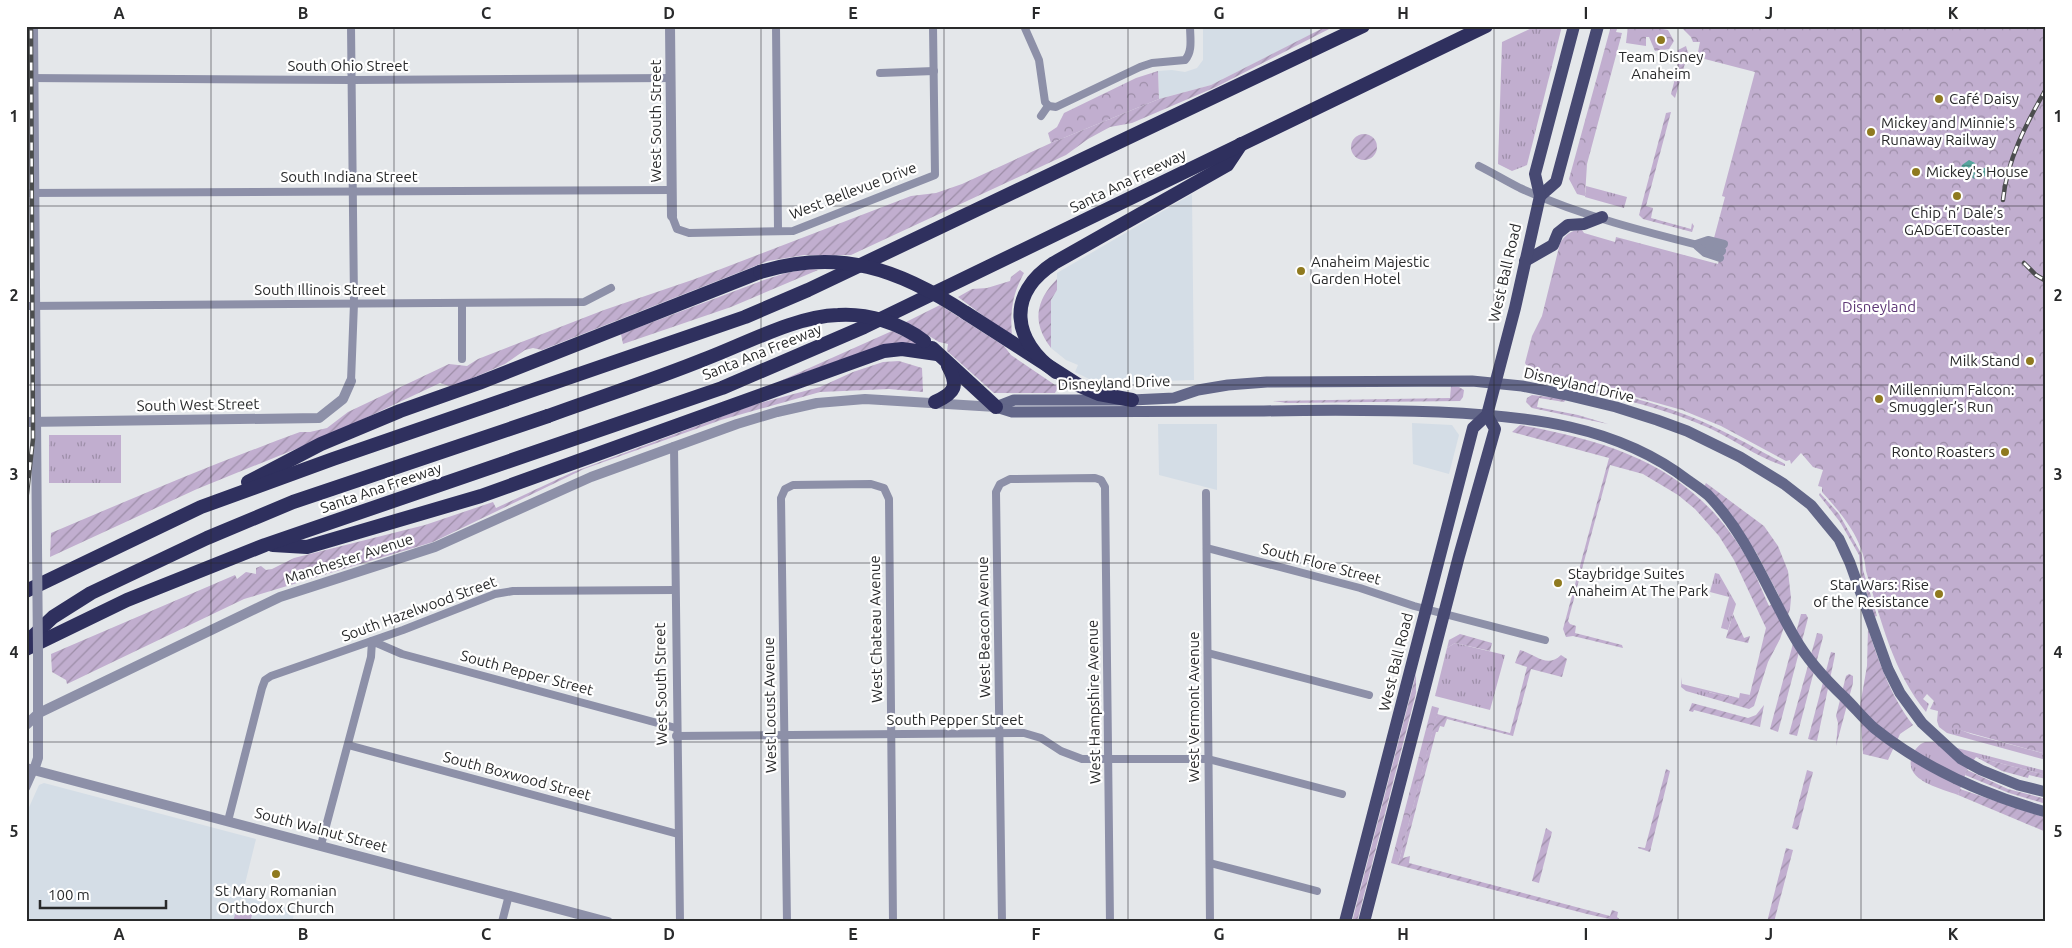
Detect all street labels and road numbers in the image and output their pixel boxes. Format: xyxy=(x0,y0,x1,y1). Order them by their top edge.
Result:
street label: South Ohio Street xyxy=(287,57,409,74)
street label: West South Street xyxy=(647,60,664,182)
street label: Santa Ana Freeway xyxy=(1067,145,1189,216)
street label: West Bellevue Drive xyxy=(787,158,919,223)
street label: South Indiana Street xyxy=(280,168,418,185)
street label: West Ball Road xyxy=(1485,222,1524,324)
street label: South Illinois Street xyxy=(254,281,386,298)
street label: Santa Ana Freeway xyxy=(700,320,824,383)
street label: Disneyland Drive xyxy=(1522,364,1636,405)
street label: Disneyland Drive xyxy=(1057,372,1171,393)
street label: South West Street xyxy=(136,395,260,414)
street label: Santa Ana Freeway xyxy=(318,459,444,516)
street label: Manchester Avenue xyxy=(283,530,415,587)
street label: South Flore Street xyxy=(1260,539,1383,588)
street label: West Chateau Avenue xyxy=(866,555,885,703)
street label: West Beacon Avenue xyxy=(974,556,993,698)
street label: South Hazelwood Street xyxy=(339,573,499,644)
street label: West Ball Road xyxy=(1375,611,1416,713)
street label: West Hampshire Avenue xyxy=(1084,620,1103,784)
street label: West South Street xyxy=(651,622,670,746)
street label: West Vermont Avenue xyxy=(1185,632,1202,782)
street label: West Locust Avenue xyxy=(760,637,779,773)
street label: South Pepper Street xyxy=(459,647,596,698)
street label: South Pepper Street xyxy=(887,711,1024,728)
street label: South Boxwood Street xyxy=(441,748,593,803)
street label: South Walnut Street xyxy=(253,804,389,855)

